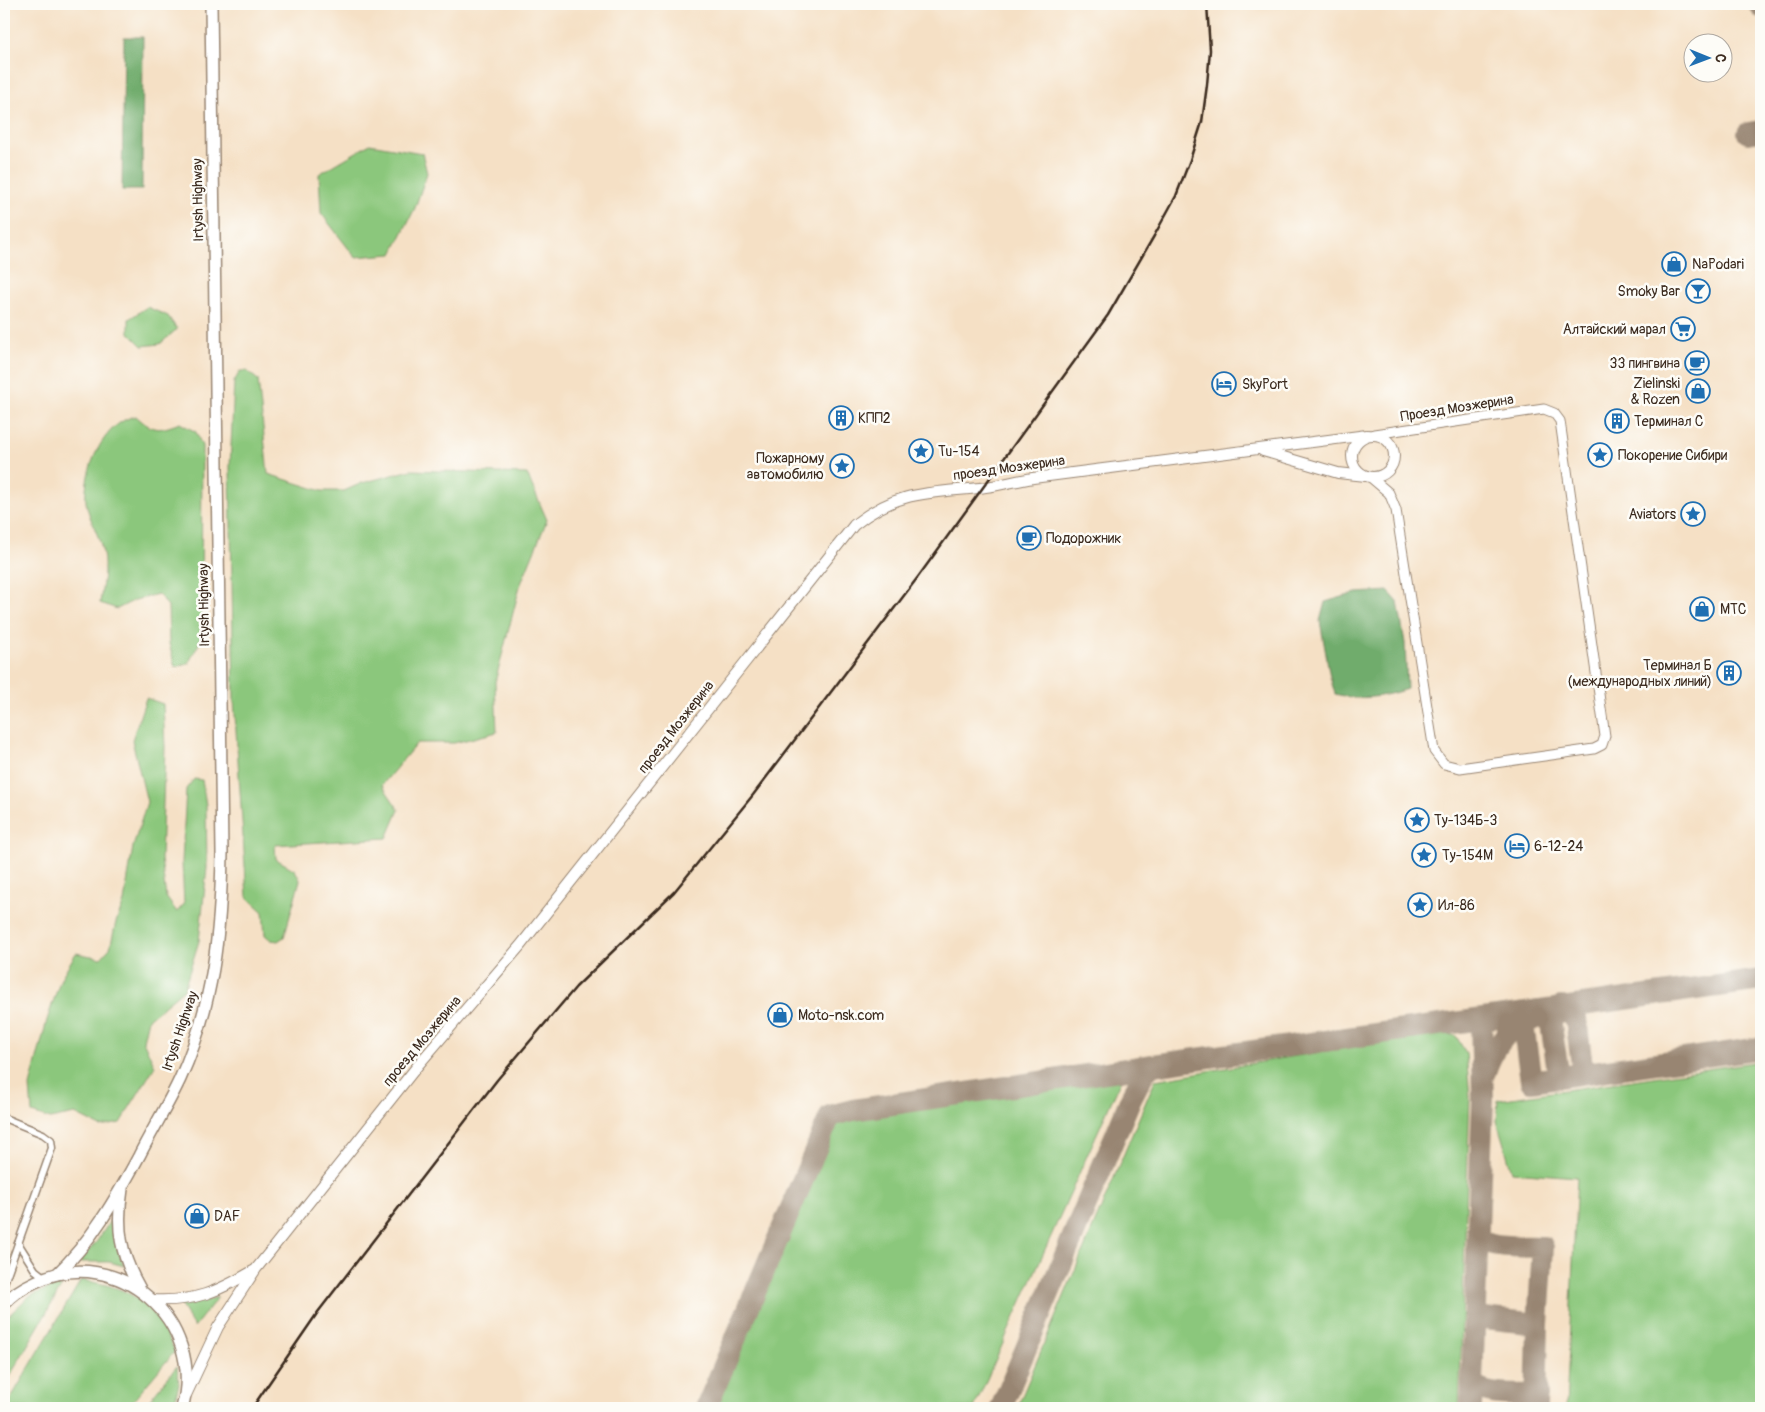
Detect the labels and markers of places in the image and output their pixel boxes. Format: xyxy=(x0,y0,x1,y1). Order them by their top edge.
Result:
shop icon: NaPodari xyxy=(1661,251,1687,277)
place label: NaPodari xyxy=(1692,256,1745,273)
bar icon: Smoky Bar xyxy=(1685,278,1711,304)
place label: Smoky Bar xyxy=(1618,283,1680,300)
supermarket icon: Алтайский марал xyxy=(1670,316,1696,342)
place label: Алтайский марал xyxy=(1563,321,1666,338)
cafe icon: 33 пингвина xyxy=(1684,350,1710,376)
place label: 33 пингвина xyxy=(1610,355,1680,372)
hotel icon: SkyPort xyxy=(1211,371,1237,397)
place label: Zielinski & Rozen xyxy=(1631,375,1681,408)
place label: SkyPort xyxy=(1242,376,1288,393)
shop icon: Zielinski & Rozen xyxy=(1685,378,1711,404)
building icon: КПП2 xyxy=(828,405,854,431)
building icon: Терминал С xyxy=(1604,408,1630,434)
place label: КПП2 xyxy=(858,410,891,427)
place label: Терминал С xyxy=(1634,413,1704,430)
place icon: Tu-154 xyxy=(908,438,934,464)
place icon: Покорение Сибири xyxy=(1587,442,1613,468)
place label: Tu-154 xyxy=(938,443,980,460)
place label: Покорение Сибири xyxy=(1618,447,1727,464)
place label: Пожарному автомобилю xyxy=(747,450,824,483)
place icon: Пожарному автомобилю xyxy=(829,453,855,479)
place icon: Aviators xyxy=(1680,501,1706,527)
place label: Aviators xyxy=(1628,506,1677,523)
cafe icon: Подорожник xyxy=(1016,525,1042,551)
place label: Подорожник xyxy=(1046,530,1121,547)
shop icon: МТС xyxy=(1689,596,1715,622)
place label: МТС xyxy=(1720,601,1747,618)
place label: Терминал Б (международных линий) xyxy=(1568,657,1712,690)
building icon: Терминал Б (международных линий) xyxy=(1716,660,1742,686)
place icon: Ту-134Б-3 xyxy=(1404,807,1430,833)
place label: Ту-134Б-3 xyxy=(1434,812,1497,829)
hotel icon: 6-12-24 xyxy=(1504,833,1530,859)
place label: 6-12-24 xyxy=(1534,838,1583,855)
place icon: Ту-154М xyxy=(1411,842,1437,868)
place label: Ту-154М xyxy=(1442,847,1493,864)
place icon: Ил-86 xyxy=(1407,892,1433,918)
place label: Ил-86 xyxy=(1438,897,1475,914)
shop icon: Moto-nsk.com xyxy=(767,1002,793,1028)
place label: Moto-nsk.com xyxy=(798,1007,884,1024)
shop icon: DAF xyxy=(184,1203,210,1229)
place label: DAF xyxy=(214,1208,240,1225)

